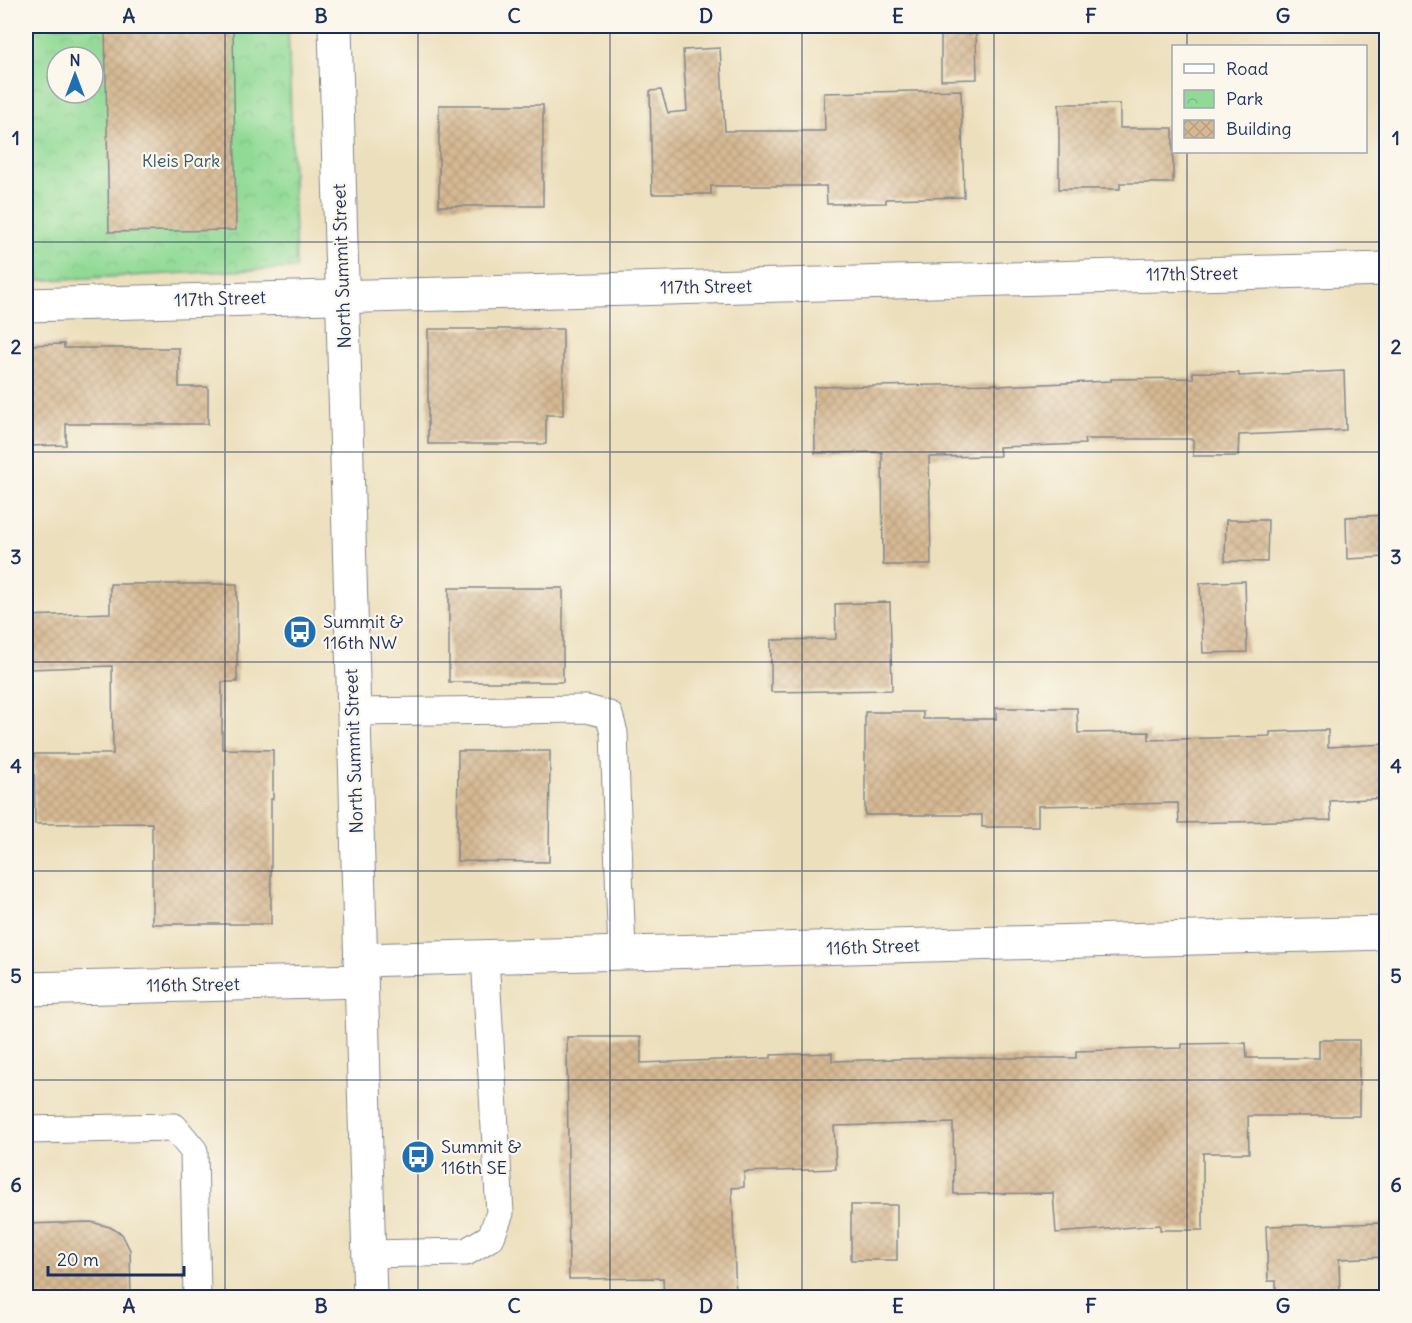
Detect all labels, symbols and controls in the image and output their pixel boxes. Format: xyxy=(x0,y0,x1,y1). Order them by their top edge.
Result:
text: A xyxy=(123,3,136,28)
text: B xyxy=(314,3,328,28)
text: C xyxy=(507,3,521,28)
text: D xyxy=(699,3,713,28)
text: E xyxy=(892,3,904,28)
text: F xyxy=(1085,3,1097,28)
text: G xyxy=(1276,3,1290,28)
north arrow xyxy=(45,45,105,105)
legend xyxy=(1172,45,1367,153)
text: N xyxy=(69,50,81,70)
text: Road xyxy=(1226,57,1269,80)
text: Park xyxy=(1226,87,1263,110)
text: Building xyxy=(1226,117,1291,140)
text: 1 xyxy=(12,125,20,150)
text: 1 xyxy=(1392,125,1400,150)
park label: Kleis Park xyxy=(142,149,220,172)
street label: North Summit Street xyxy=(327,183,356,349)
street label: 117th Street xyxy=(1146,261,1238,286)
street label: 117th Street xyxy=(660,274,752,299)
street label: 117th Street xyxy=(174,285,266,312)
text: 2 xyxy=(11,334,22,359)
text: 2 xyxy=(1391,334,1402,359)
text: 3 xyxy=(10,544,22,569)
text: 3 xyxy=(1390,544,1402,569)
place label: Summit & 116th NW xyxy=(323,610,403,654)
bus stop icon: Summit & 116th NW xyxy=(282,614,318,650)
street label: North Summit Street xyxy=(339,668,368,834)
text: 4 xyxy=(10,753,22,778)
text: 4 xyxy=(1390,753,1402,778)
street label: 116th Street xyxy=(826,933,920,960)
text: 5 xyxy=(10,963,22,988)
text: 5 xyxy=(1390,963,1402,988)
street label: 116th Street xyxy=(146,972,240,997)
place label: Summit & 116th SE xyxy=(441,1135,521,1179)
bus stop icon: Summit & 116th SE xyxy=(400,1139,436,1175)
text: 6 xyxy=(10,1172,22,1197)
text: 6 xyxy=(1390,1172,1402,1197)
scale bar xyxy=(48,1239,184,1277)
text: 20 m xyxy=(57,1248,99,1271)
text: A xyxy=(123,1293,136,1318)
text: B xyxy=(314,1293,328,1318)
text: C xyxy=(507,1293,521,1318)
text: D xyxy=(699,1293,713,1318)
text: E xyxy=(892,1293,904,1318)
text: F xyxy=(1085,1293,1097,1318)
text: G xyxy=(1276,1293,1290,1318)

